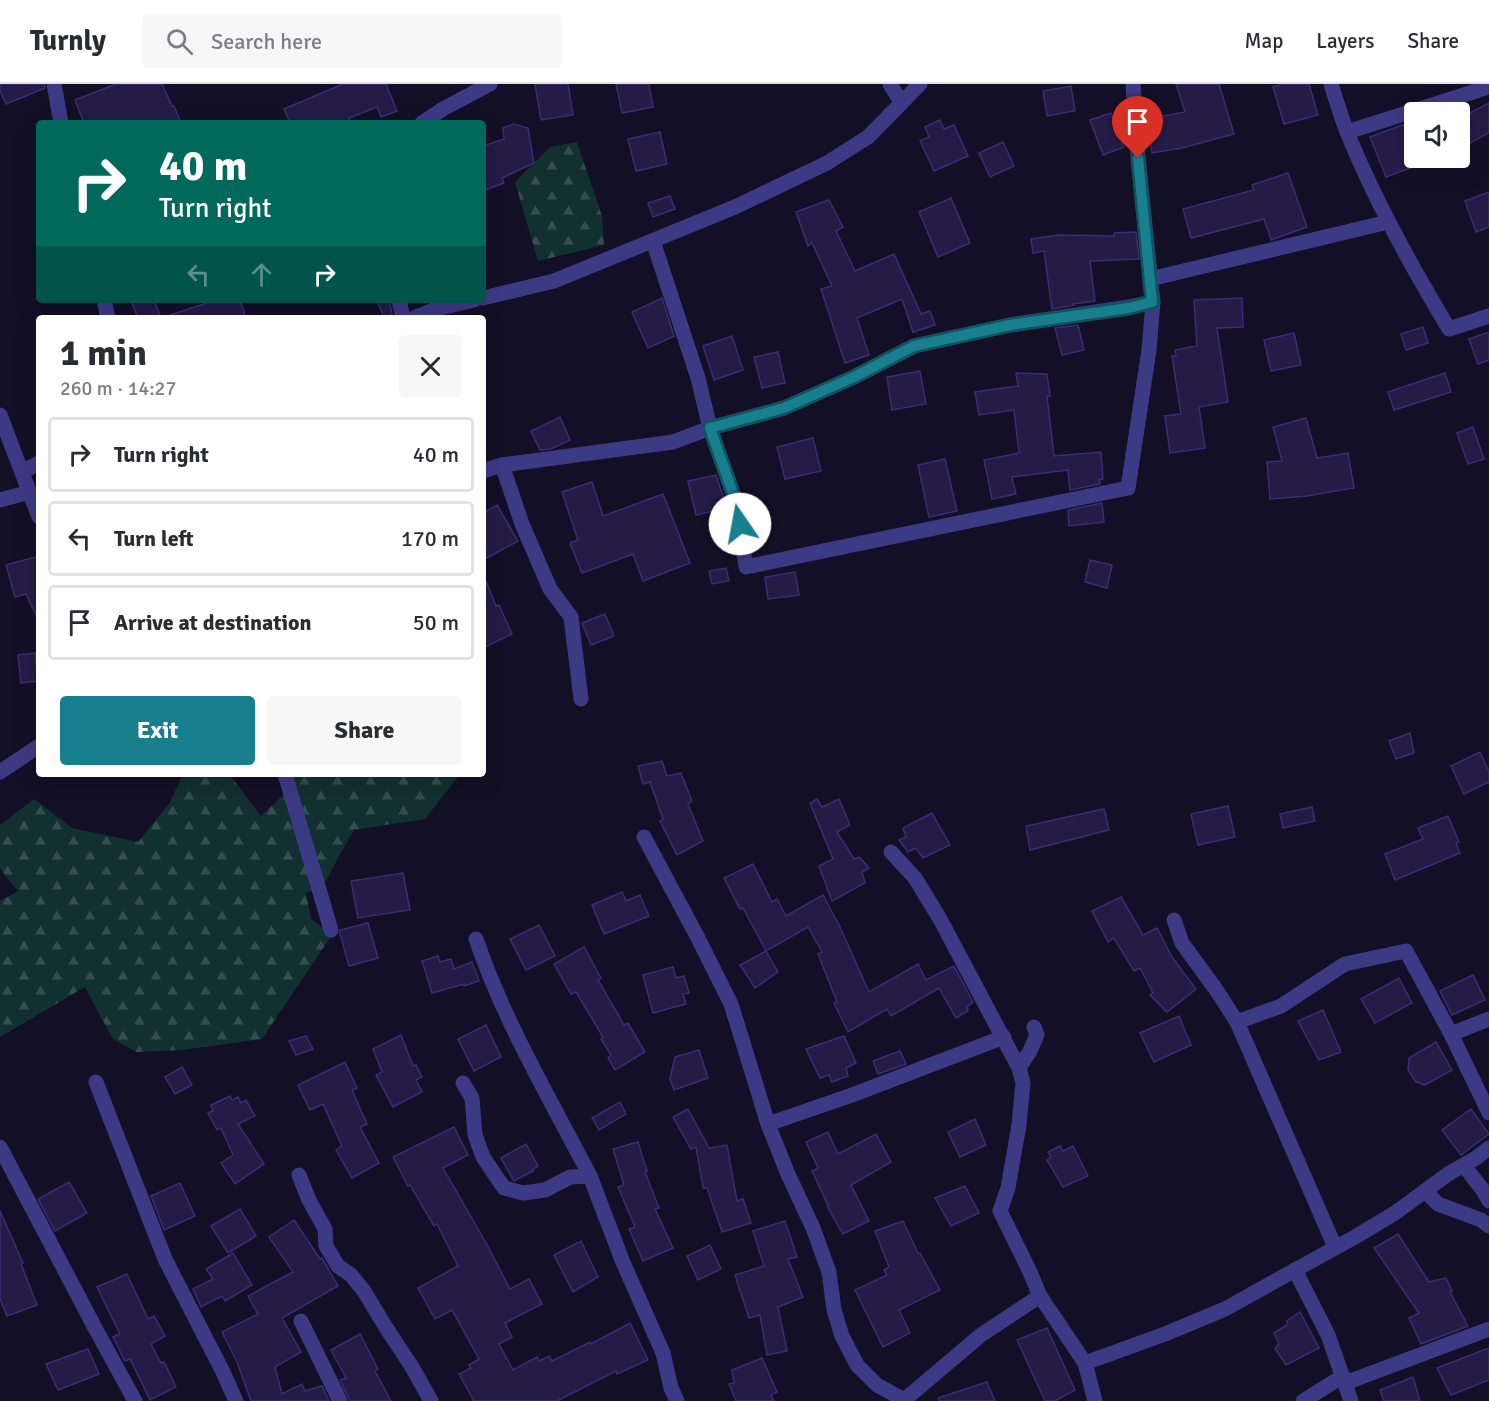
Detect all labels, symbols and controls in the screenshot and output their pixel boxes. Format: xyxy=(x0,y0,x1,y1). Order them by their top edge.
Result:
search box xyxy=(142,14,562,68)
text: Turnly xyxy=(30,24,106,58)
icon: search xyxy=(163,25,196,58)
text: Search here xyxy=(211,28,322,55)
text: Map xyxy=(1245,28,1283,54)
text: Layers xyxy=(1316,28,1374,54)
text: Share xyxy=(1407,28,1459,54)
pin xyxy=(1112,96,1163,158)
map controls xyxy=(1404,102,1470,168)
button: sound xyxy=(1404,102,1470,168)
icon: arrive xyxy=(1121,105,1154,138)
text: 40 m xyxy=(159,141,248,192)
icon: right xyxy=(60,144,138,222)
text: Turn right xyxy=(159,192,272,225)
icon: left xyxy=(182,258,215,291)
icon: ahead xyxy=(245,258,278,291)
icon: right xyxy=(308,258,341,291)
text: 1 min xyxy=(60,331,147,376)
button: close xyxy=(399,335,462,398)
text: 260 m · 14:27 xyxy=(60,376,176,401)
icon: right xyxy=(63,438,96,471)
text: Turn right xyxy=(114,441,209,468)
text: 40 m xyxy=(413,441,459,468)
position arrow xyxy=(708,492,772,556)
icon: left xyxy=(63,522,96,555)
text: Turn left xyxy=(114,525,194,552)
text: 170 m xyxy=(401,525,459,552)
icon: arrive xyxy=(63,606,96,639)
text: Arrive at destination xyxy=(114,609,311,636)
text: 50 m xyxy=(413,609,459,636)
button: Exit xyxy=(60,696,255,765)
button: Share xyxy=(267,696,462,765)

